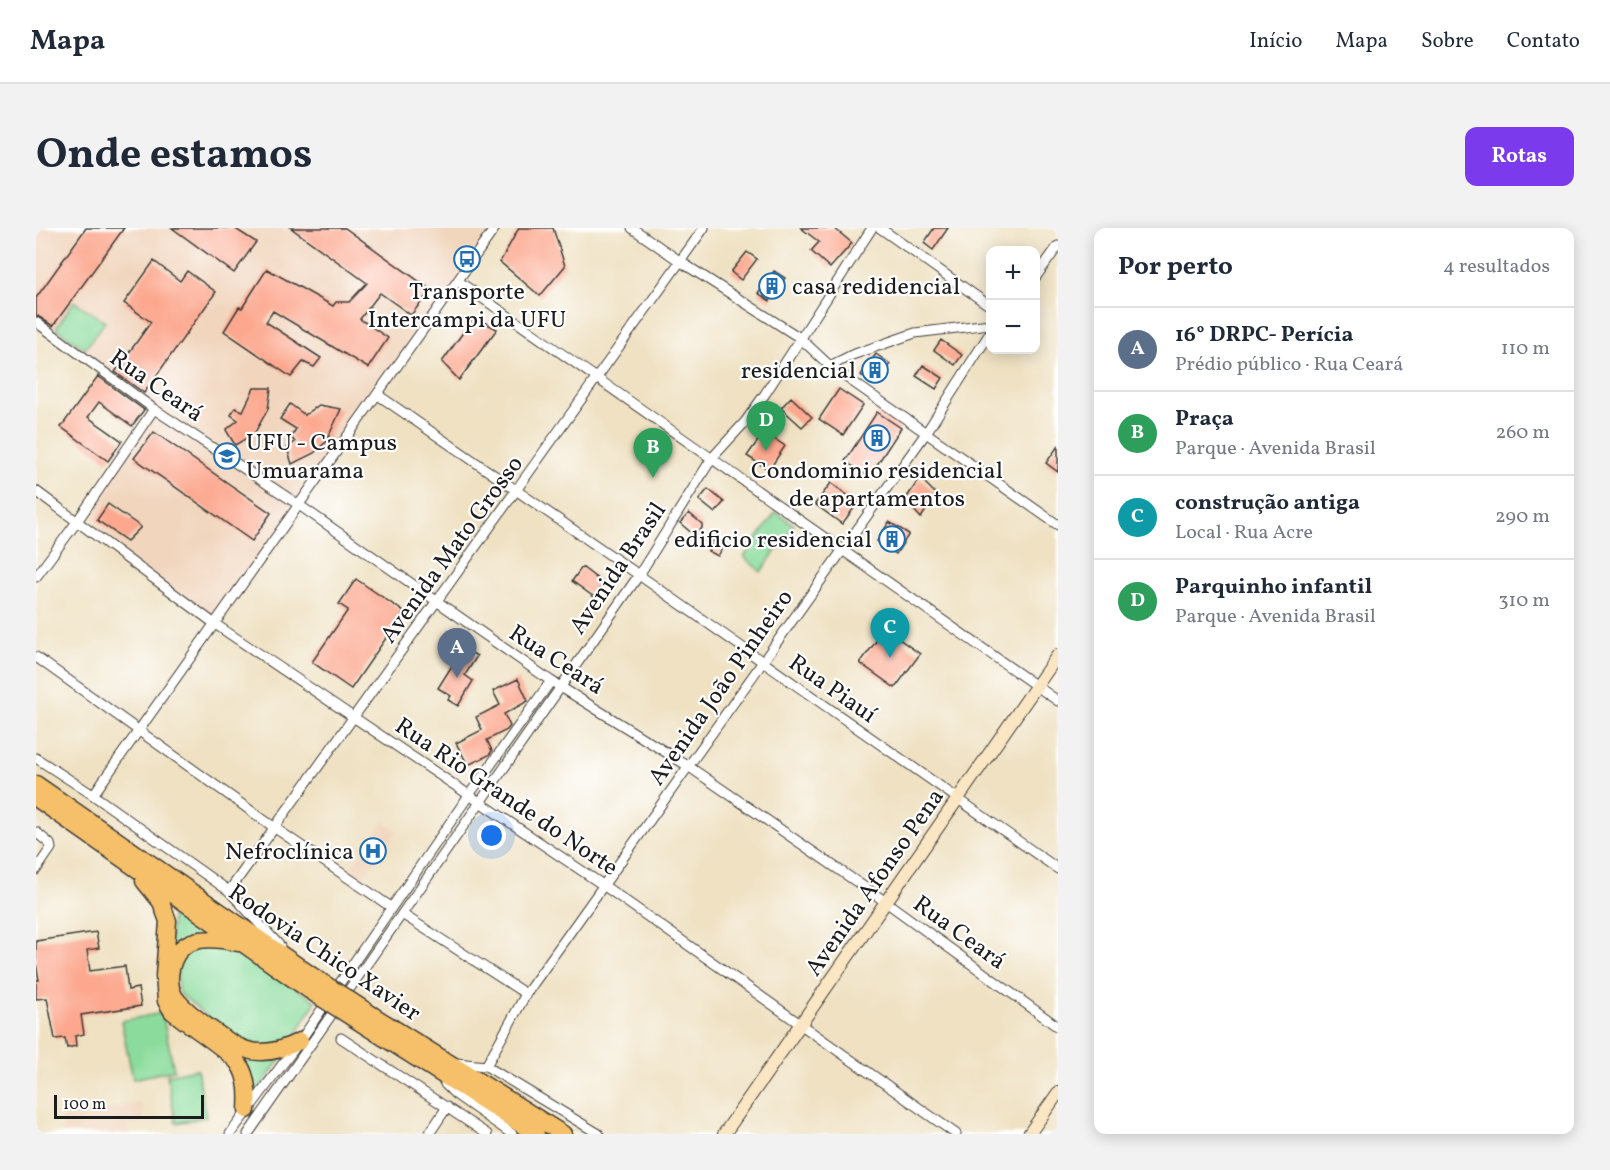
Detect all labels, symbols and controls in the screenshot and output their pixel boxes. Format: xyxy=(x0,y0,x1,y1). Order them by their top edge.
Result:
text: Mapa xyxy=(30,22,105,61)
text: Início xyxy=(1249,27,1302,56)
text: Mapa xyxy=(1335,27,1388,56)
text: Sobre xyxy=(1421,27,1474,56)
text: Contato xyxy=(1507,27,1580,56)
text: Onde estamos xyxy=(36,127,312,186)
button: Rotas xyxy=(1465,127,1574,186)
bus stop icon: Transporte Intercampi da UFU xyxy=(452,244,482,274)
map controls xyxy=(986,246,1040,354)
button: + xyxy=(986,246,1040,300)
text: Por perto xyxy=(1118,249,1233,285)
text: 4 resultados xyxy=(1443,253,1550,281)
building icon: casa redidencial xyxy=(757,271,787,301)
place label: casa redidencial xyxy=(792,271,960,305)
place label: Transporte Intercampi da UFU xyxy=(368,276,566,338)
button: − xyxy=(986,300,1040,354)
text: 16° DRPC- Perícia xyxy=(1175,320,1354,351)
text: A xyxy=(1130,335,1145,363)
text: 110 m xyxy=(1501,335,1550,363)
street label: Rua Ceará xyxy=(102,342,210,431)
text: Prédio público · Rua Ceará xyxy=(1175,351,1403,379)
place label: residencial xyxy=(741,355,856,389)
building icon: residencial xyxy=(860,355,890,385)
pin: D xyxy=(746,402,786,451)
text: Praça xyxy=(1175,404,1234,435)
text: B xyxy=(1131,419,1144,447)
text: 260 m xyxy=(1495,419,1550,447)
building icon: Condominio residencial de apartamentos xyxy=(862,423,892,453)
place label: UFU - Campus Umuarama xyxy=(246,427,397,489)
pin: B xyxy=(634,428,672,478)
text: Parque · Avenida Brasil xyxy=(1175,435,1376,463)
school or university icon: UFU - Campus Umuarama xyxy=(212,441,242,471)
street label: Avenida Mato Grosso xyxy=(373,450,529,648)
place label: Condominio residencial de apartamentos xyxy=(751,455,1003,517)
text: construção antiga xyxy=(1175,488,1360,519)
street label: Avenida Brasil xyxy=(562,496,675,642)
text: C xyxy=(1131,503,1144,531)
text: 290 m xyxy=(1495,503,1550,531)
text: Local · Rua Acre xyxy=(1175,519,1313,547)
place label: edificio residencial xyxy=(674,524,872,558)
building icon: edificio residencial xyxy=(877,524,907,554)
text: Parquinho infantil xyxy=(1175,572,1372,603)
street label: Avenida João Pinheiro xyxy=(641,583,802,793)
text: D xyxy=(1130,587,1145,615)
text: 310 m xyxy=(1498,587,1550,615)
text: Parque · Avenida Brasil xyxy=(1175,603,1376,631)
pin: C xyxy=(870,608,910,658)
street label: Rua Ceará xyxy=(501,617,610,704)
pin: A xyxy=(438,628,476,678)
street label: Rua Piauí xyxy=(781,647,883,732)
street label: Rua Rio Grande do Norte xyxy=(387,710,624,885)
street label: Avenida Afonso Pena xyxy=(798,782,953,984)
your location xyxy=(477,821,506,850)
place label: Nefroclínica xyxy=(225,836,354,870)
hospital icon: Nefroclínica xyxy=(358,836,388,866)
street label: Rodovia Chico Xavier xyxy=(221,877,427,1031)
street label: Rua Ceará xyxy=(905,888,1012,979)
scale bar xyxy=(54,1092,204,1120)
text: 100 m xyxy=(63,1094,106,1116)

